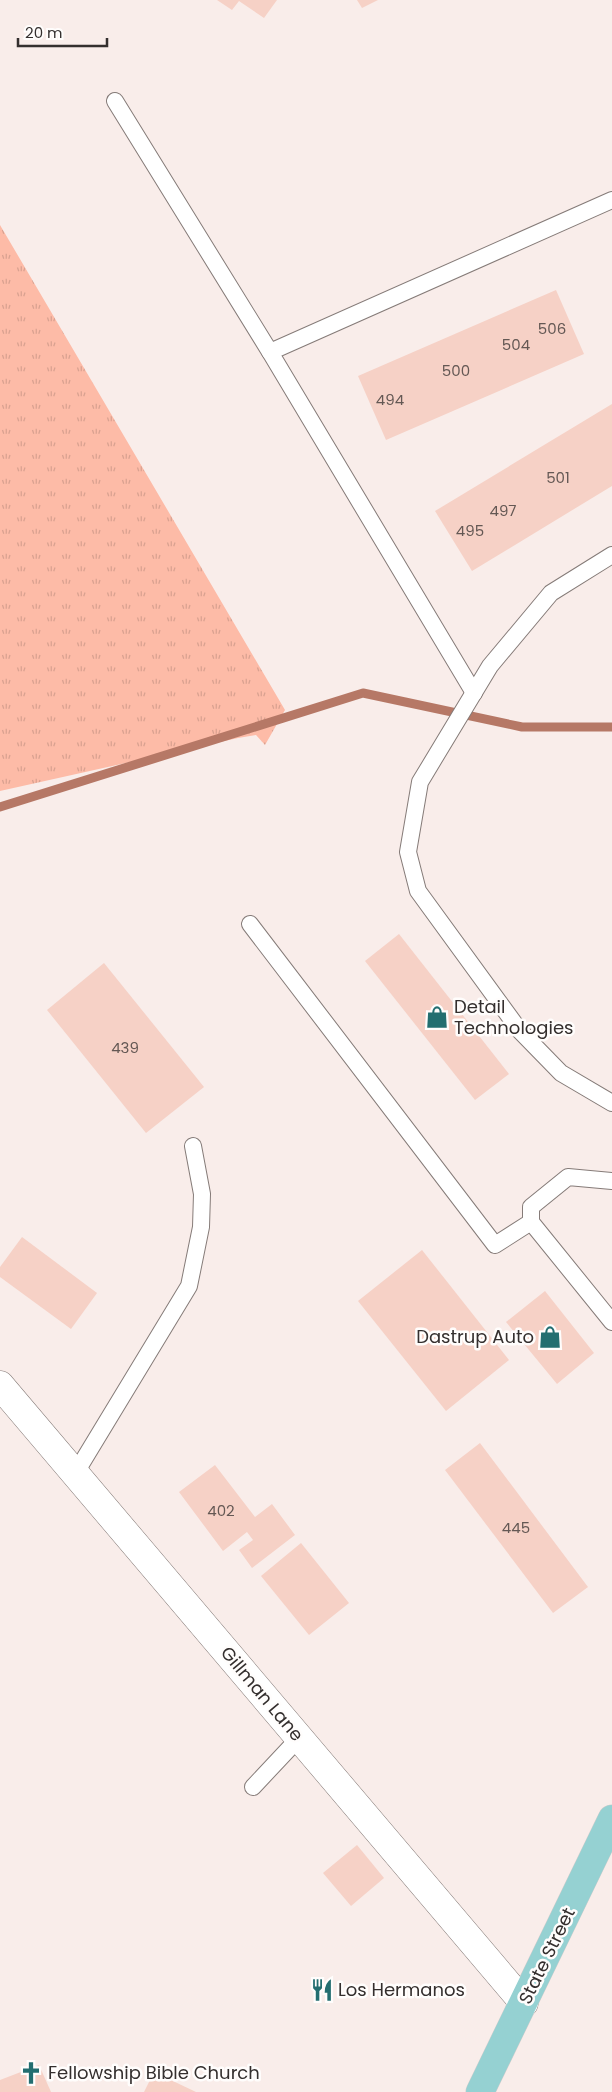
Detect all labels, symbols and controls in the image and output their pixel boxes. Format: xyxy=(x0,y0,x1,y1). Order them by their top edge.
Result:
scale bar xyxy=(18,15,106,47)
text: 20 m xyxy=(25,22,63,43)
house number: 506 xyxy=(538,318,566,339)
house number: 504 xyxy=(502,334,530,355)
house number: 500 xyxy=(442,360,470,381)
house number: 494 xyxy=(376,389,404,410)
house number: 501 xyxy=(546,467,570,488)
house number: 497 xyxy=(489,500,517,521)
house number: 495 xyxy=(456,520,484,541)
place label: Detail Technologies xyxy=(454,994,573,1040)
shop icon: Detail Technologies xyxy=(424,1004,450,1030)
house number: 439 xyxy=(111,1037,139,1058)
place label: Dastrup Auto xyxy=(416,1324,534,1349)
shop icon: Dastrup Auto xyxy=(537,1324,563,1350)
house number: 402 xyxy=(207,1500,235,1521)
house number: 445 xyxy=(502,1517,530,1538)
street label: Gillman Lane xyxy=(215,1641,310,1747)
street label: State Street xyxy=(512,1903,581,2008)
restaurant icon: Los Hermanos xyxy=(309,1977,335,2003)
place label: Los Hermanos xyxy=(338,1977,465,2002)
church icon: Fellowship Bible Church xyxy=(18,2060,44,2086)
place label: Fellowship Bible Church xyxy=(48,2060,260,2085)

